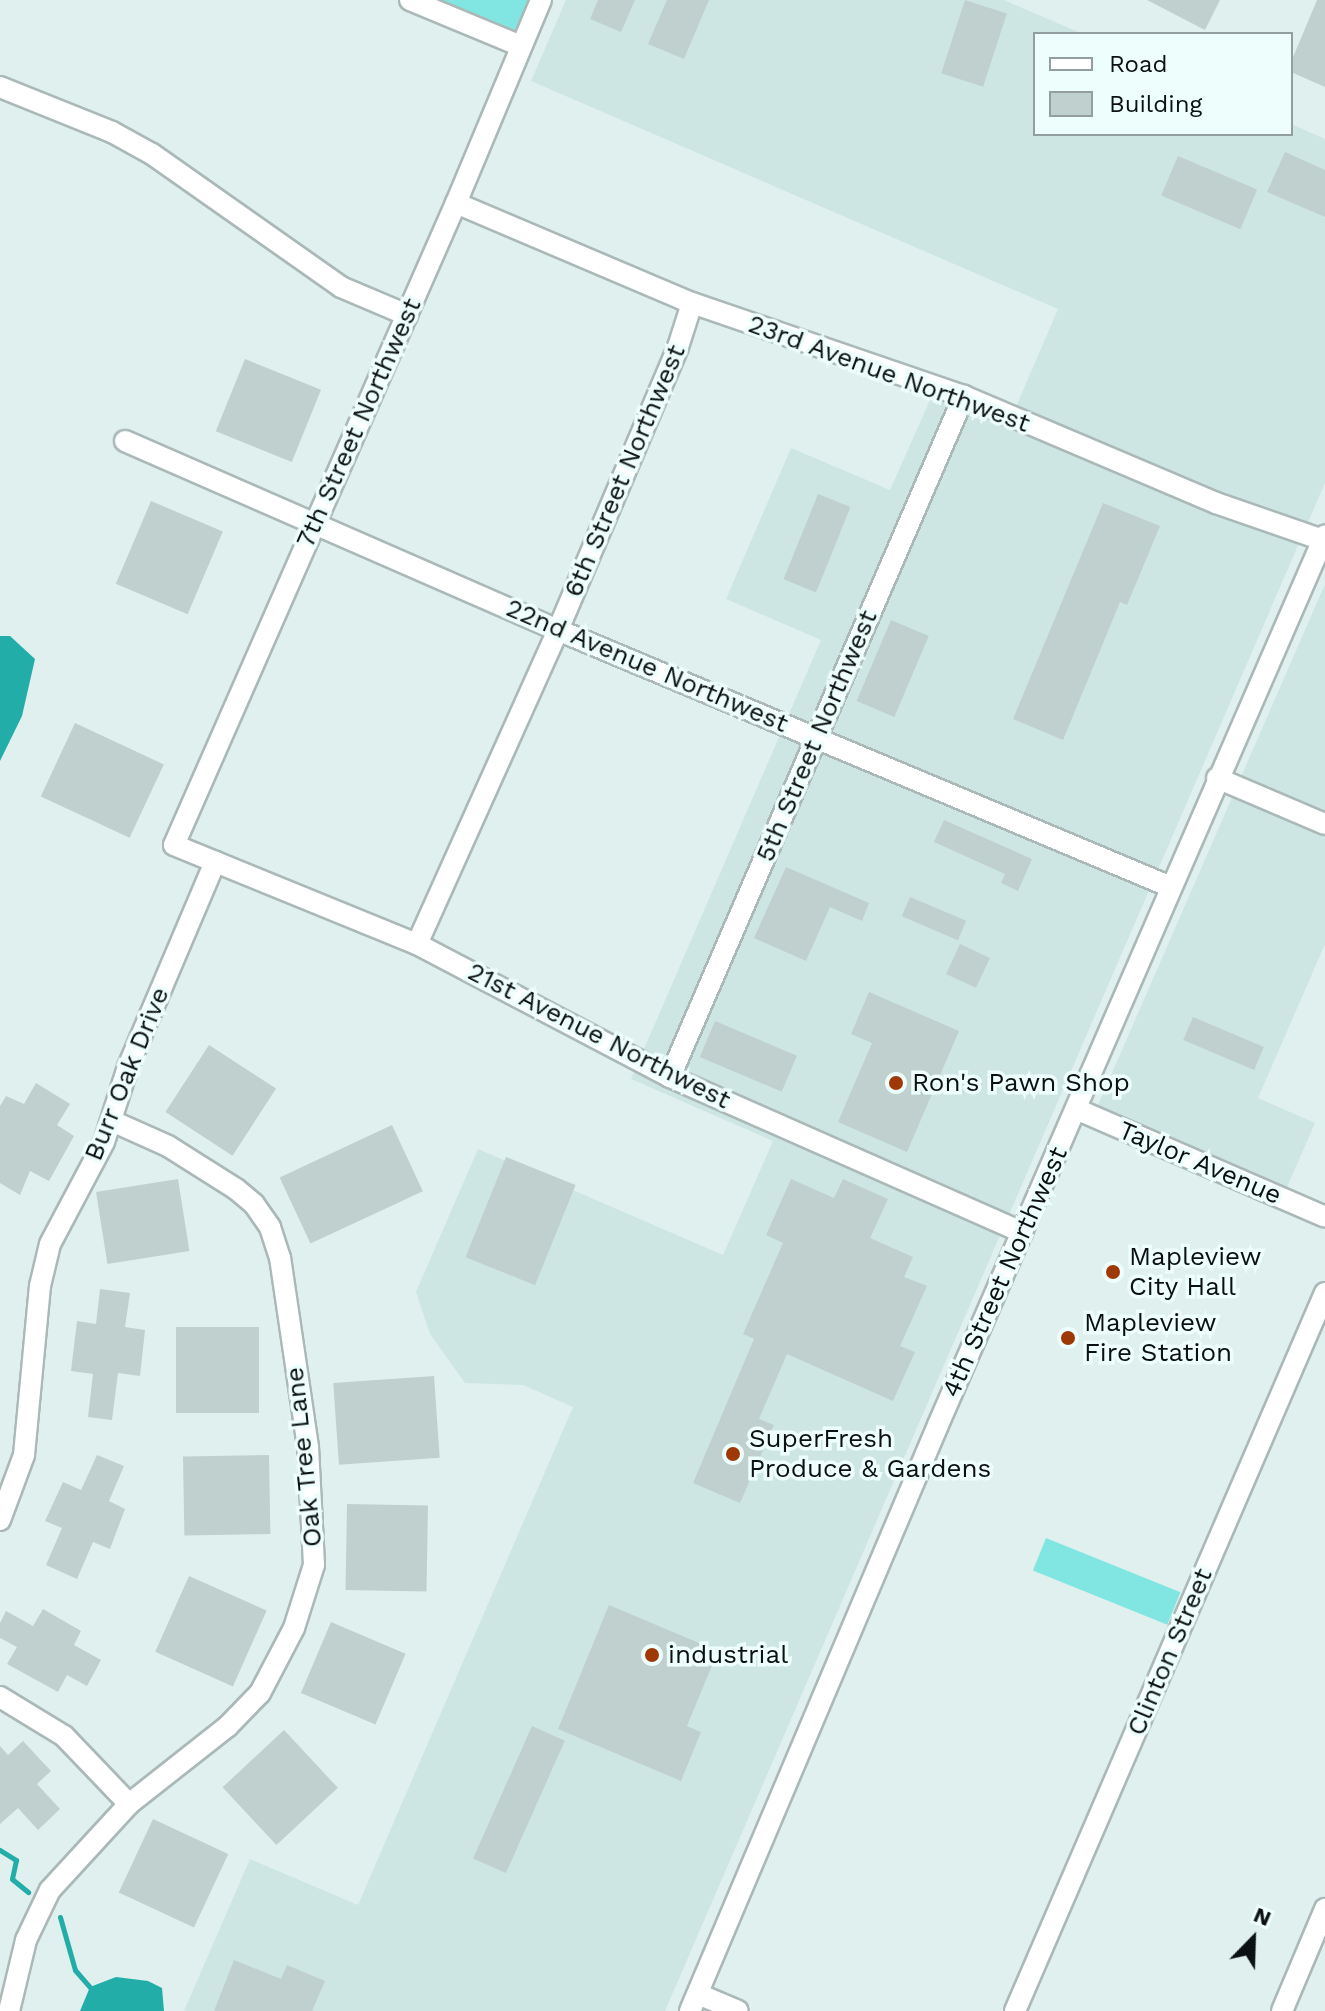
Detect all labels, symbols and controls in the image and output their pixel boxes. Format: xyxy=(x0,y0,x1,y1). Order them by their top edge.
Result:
legend xyxy=(1033,32,1293,136)
text: Road xyxy=(1109,50,1168,78)
text: Building xyxy=(1109,90,1202,118)
street label: 7th Street Northwest xyxy=(290,294,428,552)
street label: 23rd Avenue Northwest xyxy=(743,308,1035,440)
street label: 6th Street Northwest xyxy=(558,340,692,602)
street label: 22nd Avenue Northwest xyxy=(501,592,793,740)
street label: 5th Street Northwest xyxy=(750,606,884,866)
street label: 21st Avenue Northwest xyxy=(462,956,736,1116)
street label: Burr Oak Drive xyxy=(78,982,176,1166)
place label: Ron's Pawn Shop xyxy=(912,1067,1130,1099)
marker: Ron's Pawn Shop xyxy=(887,1074,905,1092)
street label: Taylor Avenue xyxy=(1113,1114,1287,1212)
street label: 4th Street Northwest xyxy=(936,1142,1074,1402)
place label: Mapleview City Hall xyxy=(1129,1241,1262,1302)
marker: Mapleview City Hall xyxy=(1104,1263,1122,1281)
place label: Mapleview Fire Station xyxy=(1084,1307,1232,1368)
marker: Mapleview Fire Station xyxy=(1059,1329,1077,1347)
street label: Oak Tree Lane xyxy=(279,1365,329,1549)
place label: SuperFresh Produce & Gardens xyxy=(749,1423,991,1484)
marker: SuperFresh Produce & Gardens xyxy=(724,1445,742,1463)
street label: Clinton Street xyxy=(1121,1564,1219,1740)
place label: industrial xyxy=(668,1639,788,1671)
marker: industrial xyxy=(643,1646,661,1664)
north arrow xyxy=(1213,1899,1293,1979)
text: N xyxy=(1250,1902,1275,1931)

